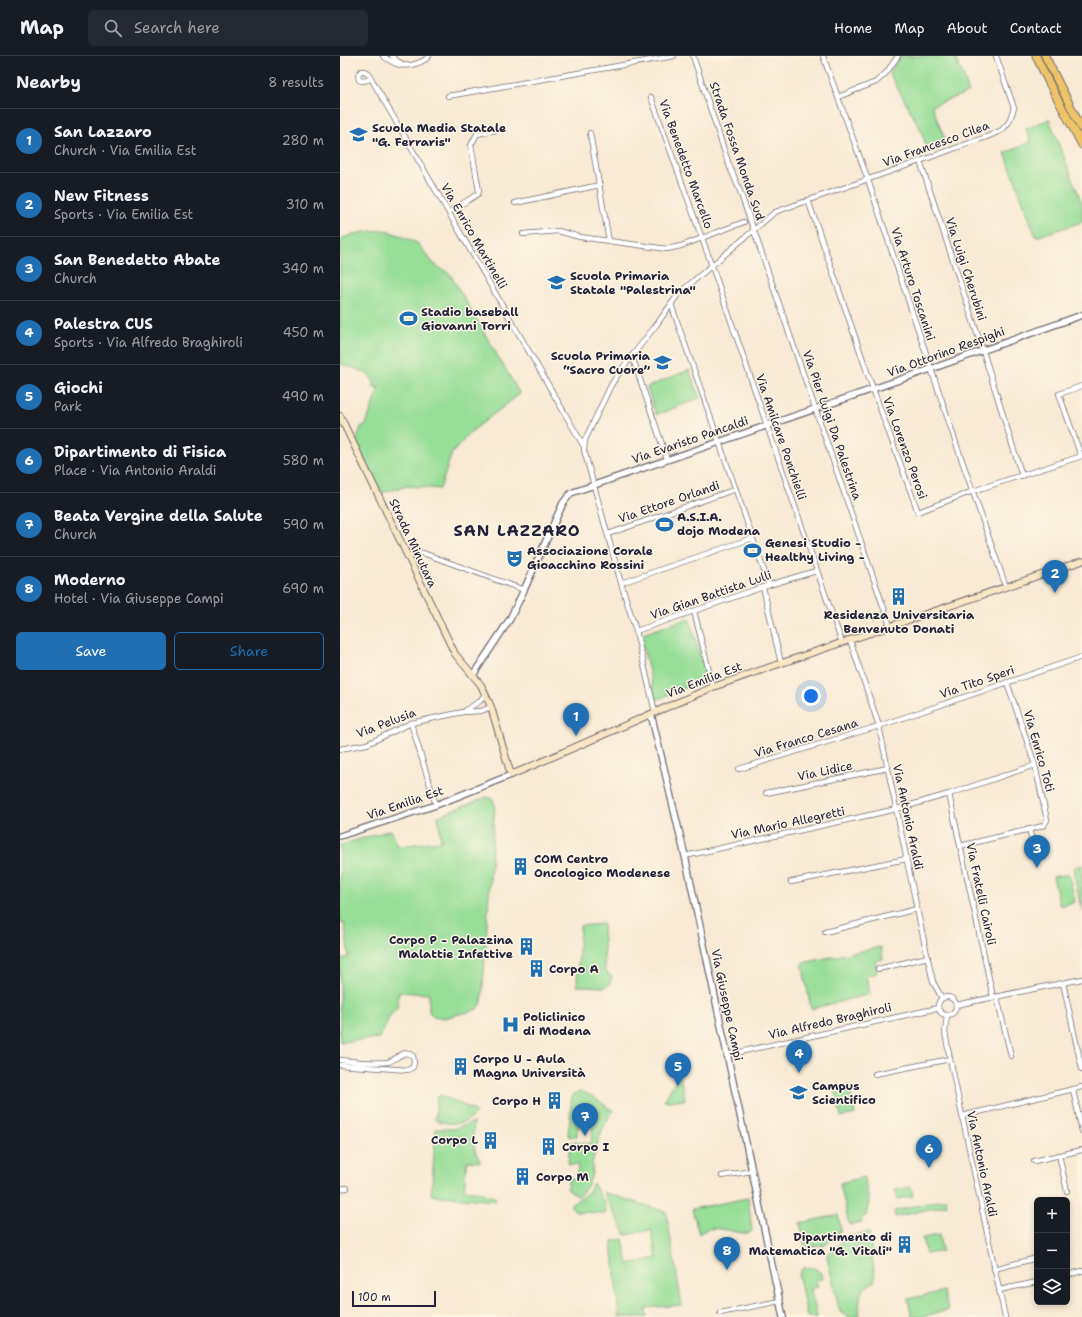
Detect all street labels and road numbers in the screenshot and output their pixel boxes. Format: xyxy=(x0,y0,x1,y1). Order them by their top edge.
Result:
street label: Strada Fossa Monda Sud xyxy=(706,80,768,223)
street label: Via Benedetto Marcello xyxy=(655,97,717,231)
street label: Via Francesco Cilea xyxy=(881,117,992,171)
street label: Via Enrico Martinelli xyxy=(437,180,511,292)
street label: Via Luigi Cherubini xyxy=(942,215,990,323)
street label: Via Arturo Toscanini xyxy=(887,225,939,343)
street label: Via Ottorino Respighi xyxy=(885,323,1007,381)
street label: Via Pier Luigi Da Palestrina xyxy=(799,348,865,503)
street label: Via Amilcare Ponchielli xyxy=(752,372,810,502)
street label: Via Lorenzo Perosi xyxy=(879,395,931,501)
street label: Via Evaristo Pancaldi xyxy=(630,413,750,467)
street label: Via Ettore Orlandi xyxy=(616,477,722,527)
street label: Strada Minutara xyxy=(385,496,441,591)
street label: Via Gian Battista Lulli xyxy=(648,567,774,623)
street label: Via Emilia Est xyxy=(664,658,744,702)
street label: Via Tito Speri xyxy=(938,662,1016,702)
street label: Via Pelusia xyxy=(354,704,419,742)
street label: Via Enrico Toti xyxy=(1020,708,1058,794)
street label: Via Franco Cesana xyxy=(752,714,860,761)
street label: Via Lidice xyxy=(796,757,854,785)
street label: Via Antonio Araldi xyxy=(889,763,927,871)
street label: Via Emilia Est xyxy=(364,782,446,824)
street label: Via Mario Allegretti xyxy=(730,803,846,843)
street label: Via Fratelli Cairoli xyxy=(962,841,1000,947)
street label: Via Giuseppe Campi xyxy=(707,948,747,1062)
street label: Via Alfredo Braghiroli xyxy=(767,999,893,1043)
street label: Via Antonio Araldi xyxy=(963,1110,1001,1218)

